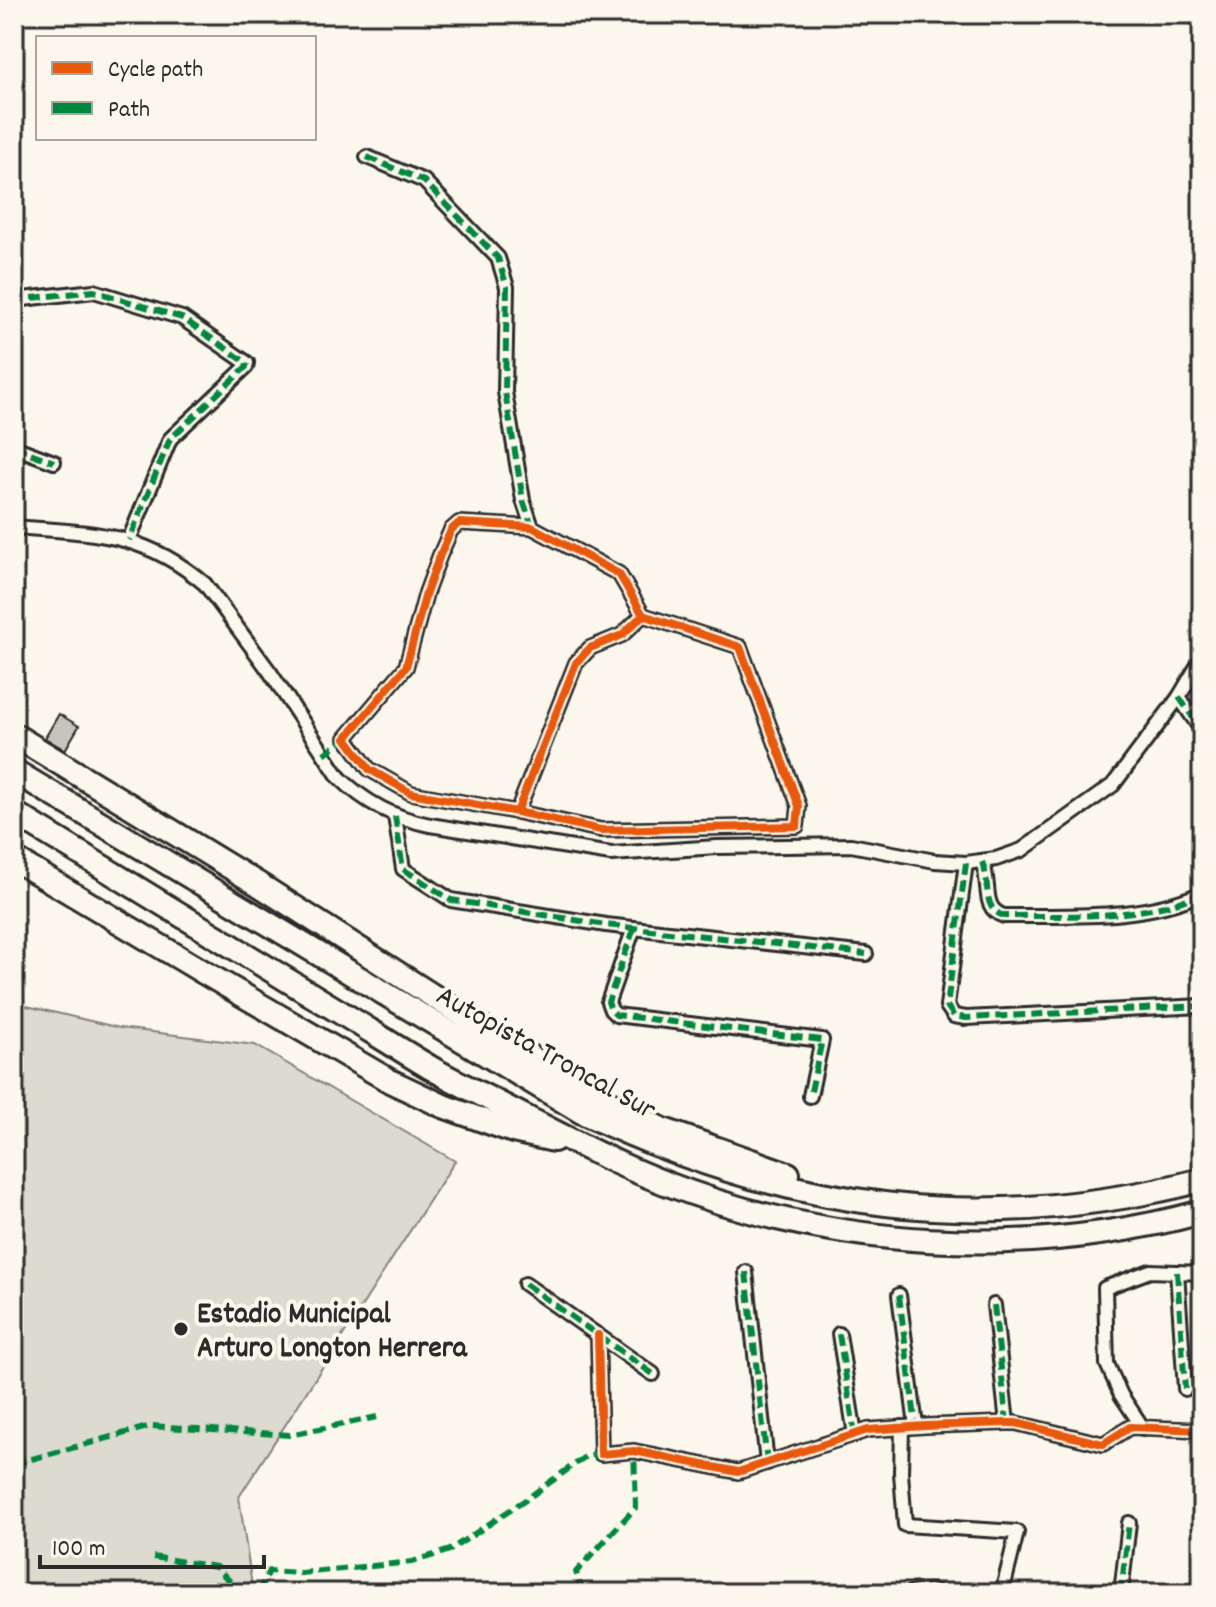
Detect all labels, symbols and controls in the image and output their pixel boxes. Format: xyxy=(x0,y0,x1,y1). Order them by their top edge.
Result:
legend xyxy=(36,36,316,140)
text: Cycle path xyxy=(108,54,203,88)
text: Path xyxy=(108,94,150,128)
street label: Autopista Troncal Sur xyxy=(427,977,663,1133)
place label: Estadio Municipal Arturo Longton Herrera xyxy=(197,1295,468,1372)
marker: Estadio Municipal Arturo Longton Herrera xyxy=(172,1320,190,1338)
scale bar xyxy=(40,1519,264,1569)
text: 100 m xyxy=(52,1533,105,1567)

